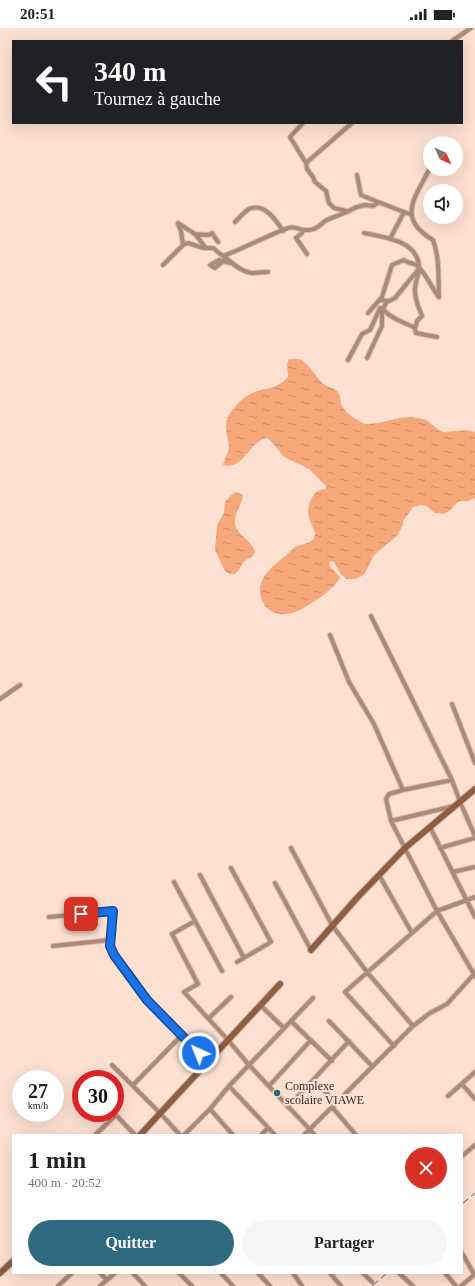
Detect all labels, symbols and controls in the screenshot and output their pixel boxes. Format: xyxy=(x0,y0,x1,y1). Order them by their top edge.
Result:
text: 20:51 xyxy=(20,6,55,22)
icon: left xyxy=(28,56,80,108)
text: 340 m xyxy=(94,56,166,87)
text: Tournez à gauche xyxy=(94,89,221,109)
north arrow xyxy=(423,136,463,176)
map controls xyxy=(423,136,463,224)
button: sound xyxy=(423,184,463,224)
pin xyxy=(64,897,98,931)
icon: arrive xyxy=(70,903,92,925)
position arrow xyxy=(178,1032,220,1074)
speed limit sign: 30 xyxy=(72,1070,124,1122)
place label: Complexe scolaire VIAWE xyxy=(285,1079,364,1107)
text: 27 xyxy=(28,1080,48,1102)
marker: Complexe scolaire VIAWE xyxy=(272,1088,282,1098)
text: km/h xyxy=(28,1100,48,1111)
text: 1 min xyxy=(28,1147,86,1173)
button: close xyxy=(405,1147,447,1189)
text: 400 m · 20:52 xyxy=(28,1175,101,1190)
button: Quitter xyxy=(28,1220,234,1266)
button: Partager xyxy=(242,1220,447,1266)

